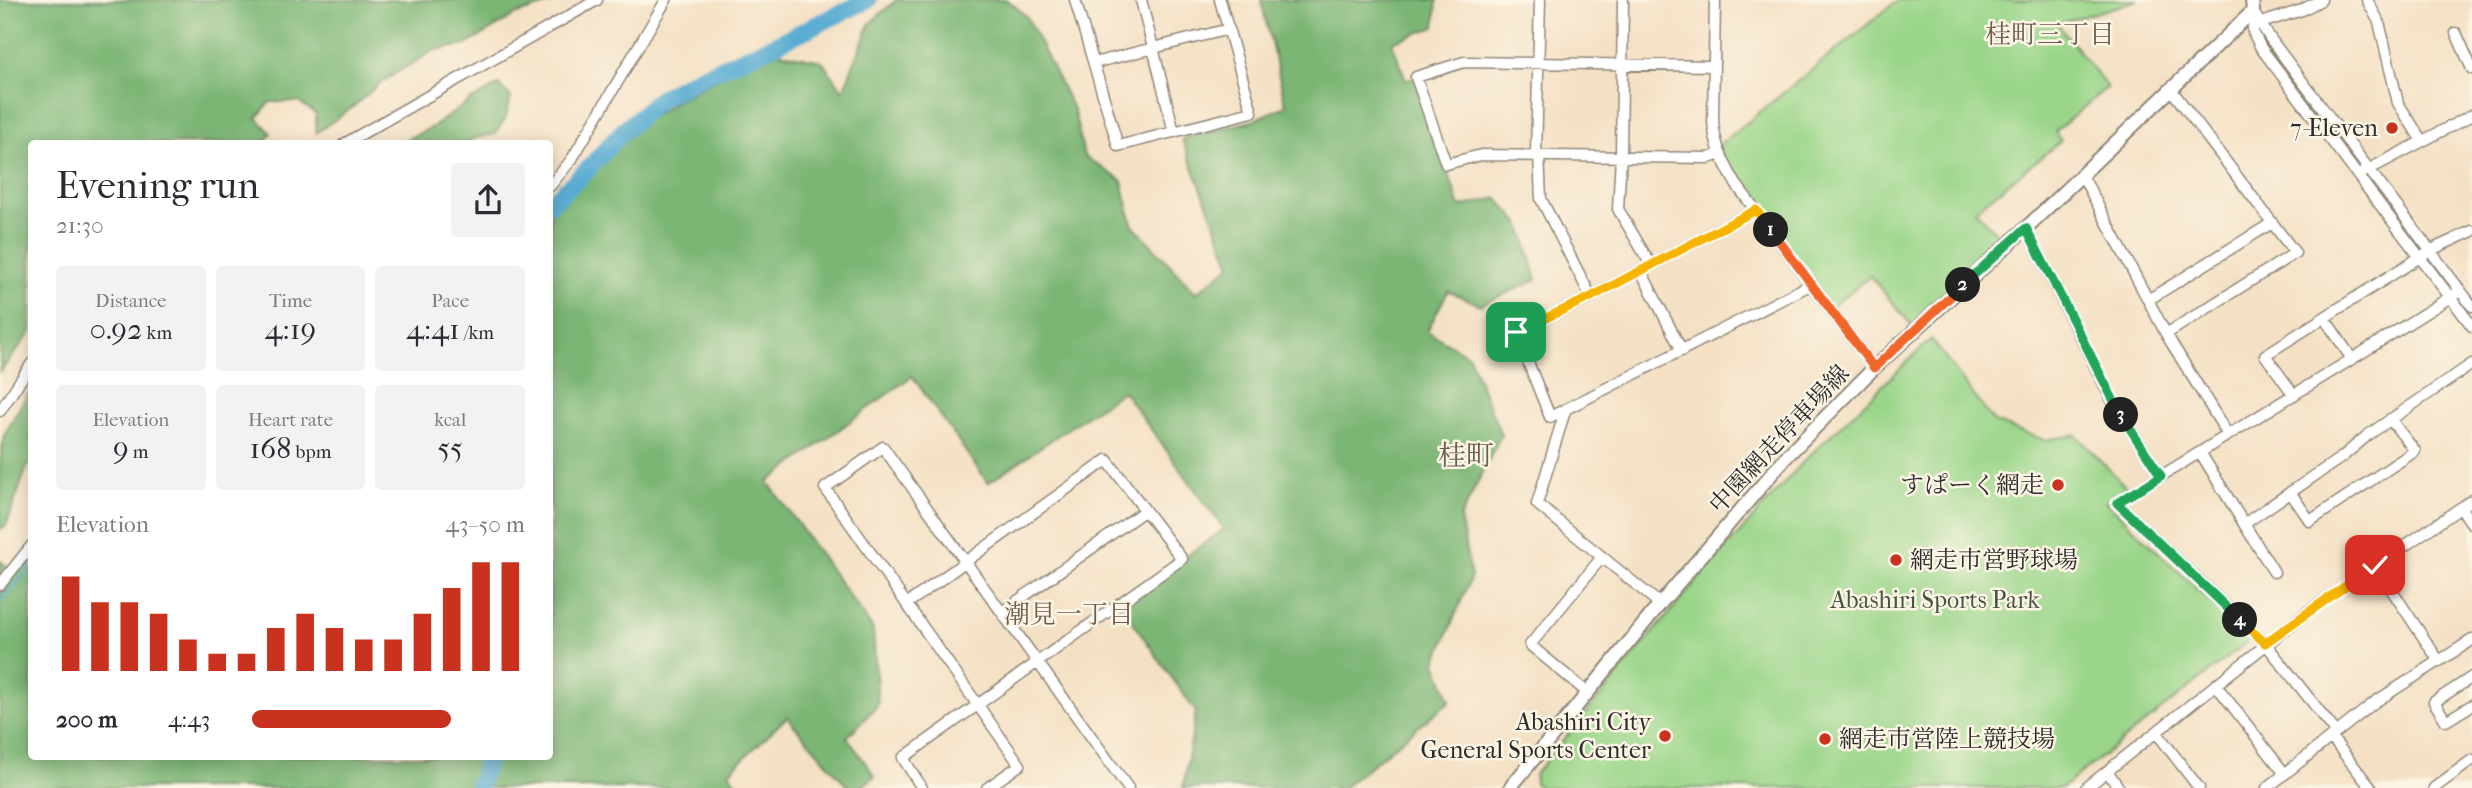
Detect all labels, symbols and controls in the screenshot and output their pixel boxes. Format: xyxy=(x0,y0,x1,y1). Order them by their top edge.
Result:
district label: 桂町三丁目 xyxy=(1985,19,2115,50)
place label: 7-Eleven xyxy=(2290,114,2378,142)
marker: 7-Eleven xyxy=(2384,120,2400,136)
text: Evening run xyxy=(56,163,259,208)
button: share xyxy=(451,163,525,237)
text: 21:30 xyxy=(56,212,104,239)
pin: 1 xyxy=(1754,212,1788,247)
text: 1 xyxy=(1767,218,1774,240)
pin: 2 xyxy=(1946,268,1980,302)
text: 2 xyxy=(1958,273,1967,295)
text: Distance xyxy=(95,290,167,312)
text: Time xyxy=(269,290,312,312)
text: Pace xyxy=(431,290,469,312)
pin xyxy=(1486,302,1546,362)
text: 0.92 xyxy=(89,312,143,347)
text: 4:19 xyxy=(265,312,316,347)
text: 4:41 xyxy=(406,312,460,347)
icon: arrive xyxy=(1497,313,1535,351)
text: km xyxy=(143,322,172,344)
text: /km xyxy=(460,322,494,344)
street label: 中園網走停車場線 xyxy=(1703,359,1855,519)
pin: 3 xyxy=(2104,398,2138,432)
text: 3 xyxy=(2117,403,2124,425)
text: Elevation xyxy=(92,409,169,431)
text: Heart rate xyxy=(248,409,333,431)
text: kcal xyxy=(434,409,466,431)
text: 9 xyxy=(113,431,129,466)
text: 168 xyxy=(250,431,291,466)
text: 55 xyxy=(437,431,463,466)
district label: 桂町 xyxy=(1438,439,1494,472)
text: m xyxy=(129,441,149,463)
text: bpm xyxy=(291,441,331,463)
place label: すぱーく網走 xyxy=(1900,471,2044,499)
marker: すぱーく網走 xyxy=(2050,477,2066,493)
text: Elevation xyxy=(56,511,149,538)
text: 43–50 m xyxy=(445,511,525,538)
pin xyxy=(2345,535,2405,595)
place label: 網走市営野球場 xyxy=(1910,546,2078,574)
icon: check xyxy=(2356,546,2394,584)
marker: 網走市営野球場 xyxy=(1888,552,1904,568)
park label: Abashiri Sports Park xyxy=(1829,586,2040,614)
district label: 潮見一丁目 xyxy=(1004,599,1134,630)
pin: 4 xyxy=(2222,602,2258,638)
text: 4 xyxy=(2234,608,2245,630)
text: 200 m xyxy=(56,706,117,733)
text: 4:43 xyxy=(168,706,210,733)
place label: Abashiri City General Sports Center xyxy=(1421,708,1652,764)
place label: 網走市営陸上競技場 xyxy=(1839,725,2055,753)
marker: Abashiri City General Sports Center xyxy=(1657,728,1673,744)
marker: 網走市営陸上競技場 xyxy=(1817,731,1833,747)

